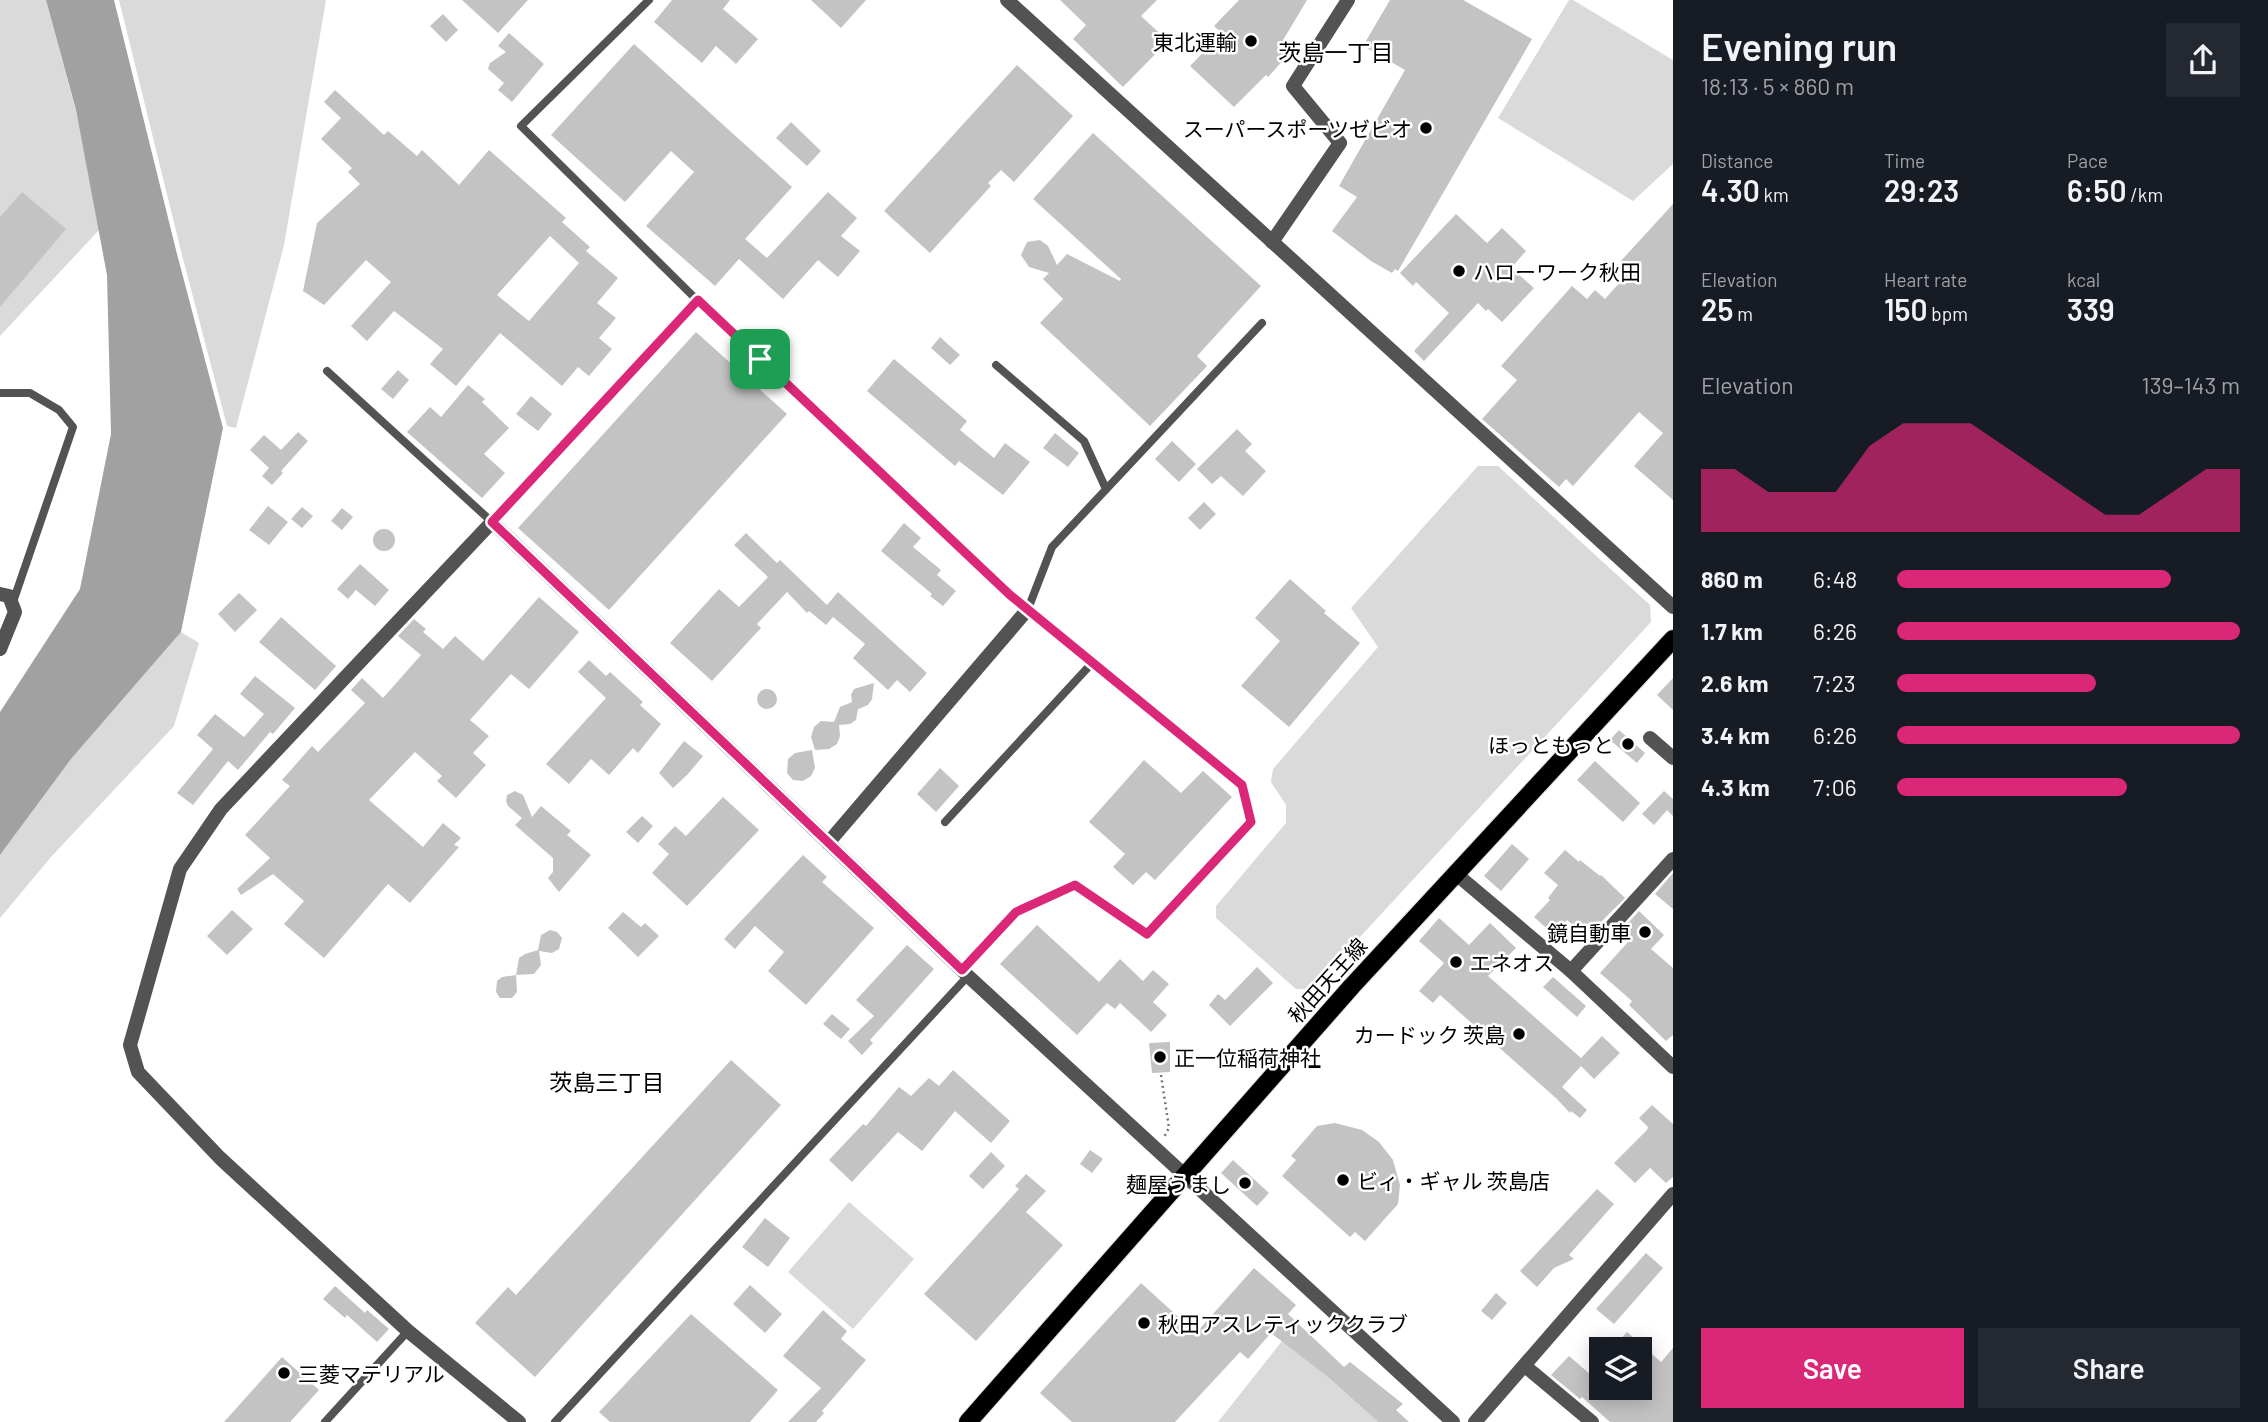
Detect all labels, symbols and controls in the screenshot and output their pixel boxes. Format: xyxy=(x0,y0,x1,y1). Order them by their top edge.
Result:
text: Evening run xyxy=(1701,23,1897,69)
button: share xyxy=(2166,23,2240,97)
place label: 東北運輸 xyxy=(1153,29,1237,54)
marker: 東北運輸 xyxy=(1243,33,1259,49)
district label: 茨島一丁目 xyxy=(1279,38,1394,66)
text: 18:13 · 5 × 860 m xyxy=(1701,72,1854,100)
place label: スーパースポーツゼビオ xyxy=(1183,116,1412,141)
marker: スーパースポーツゼビオ xyxy=(1418,120,1434,136)
text: Distance xyxy=(1701,149,1773,172)
text: Time xyxy=(1884,149,1925,172)
text: Pace xyxy=(2067,149,2108,172)
text: 4.30 xyxy=(1701,172,1760,208)
text: 29:23 xyxy=(1884,172,1959,208)
text: 6:50 xyxy=(2067,172,2126,208)
text: km xyxy=(1760,183,1789,206)
text: /km xyxy=(2126,183,2163,206)
place label: ハローワーク秋田 xyxy=(1473,259,1641,284)
marker: ハローワーク秋田 xyxy=(1451,263,1467,279)
text: Elevation xyxy=(1701,268,1778,291)
text: Heart rate xyxy=(1884,268,1967,291)
text: kcal xyxy=(2067,268,2100,291)
text: 25 xyxy=(1701,291,1733,327)
text: 150 xyxy=(1884,291,1928,327)
text: 339 xyxy=(2067,291,2115,327)
text: m xyxy=(1733,302,1753,325)
text: bpm xyxy=(1928,302,1968,325)
pin xyxy=(730,329,790,389)
icon: arrive xyxy=(741,340,779,378)
text: Elevation xyxy=(1701,371,1794,399)
text: 139–143 m xyxy=(2142,371,2240,399)
text: 860 m xyxy=(1701,565,1763,593)
text: 6:48 xyxy=(1813,565,1857,593)
text: 1.7 km xyxy=(1701,617,1763,645)
text: 6:26 xyxy=(1813,617,1857,645)
text: 2.6 km xyxy=(1701,669,1769,697)
text: 7:23 xyxy=(1813,669,1856,697)
text: 3.4 km xyxy=(1701,721,1770,749)
text: 6:26 xyxy=(1813,721,1857,749)
place label: ほっともっと xyxy=(1488,732,1614,757)
marker: ほっともっと xyxy=(1620,736,1636,752)
text: 4.3 km xyxy=(1701,773,1770,801)
text: 7:06 xyxy=(1813,773,1857,801)
place label: 鏡自動車 xyxy=(1547,920,1631,945)
marker: 鏡自動車 xyxy=(1637,924,1653,940)
street label: 秋田天王線 xyxy=(1283,933,1371,1027)
place label: エネオス xyxy=(1470,950,1554,975)
marker: エネオス xyxy=(1448,954,1464,970)
place label: カードック 茨島 xyxy=(1354,1022,1505,1047)
marker: カードック 茨島 xyxy=(1511,1026,1527,1042)
place label: 正一位稲荷神社 xyxy=(1174,1045,1321,1070)
marker: 正一位稲荷神社 xyxy=(1152,1049,1168,1065)
district label: 茨島三丁目 xyxy=(550,1068,665,1096)
place label: ビィ・ギャル 茨島店 xyxy=(1357,1168,1550,1193)
place label: 麺屋うまし xyxy=(1126,1171,1231,1196)
marker: ビィ・ギャル 茨島店 xyxy=(1335,1172,1351,1188)
marker: 麺屋うまし xyxy=(1237,1175,1253,1191)
place label: 秋田アスレティッククラブ xyxy=(1158,1311,1408,1336)
marker: 秋田アスレティッククラブ xyxy=(1136,1315,1152,1331)
button: Save xyxy=(1701,1328,1964,1408)
button: Share xyxy=(1978,1328,2240,1408)
map controls xyxy=(1589,1337,1652,1400)
button: layers xyxy=(1589,1337,1652,1400)
place label: 三菱マテリアル xyxy=(298,1361,445,1386)
marker: 三菱マテリアル xyxy=(276,1365,292,1381)

